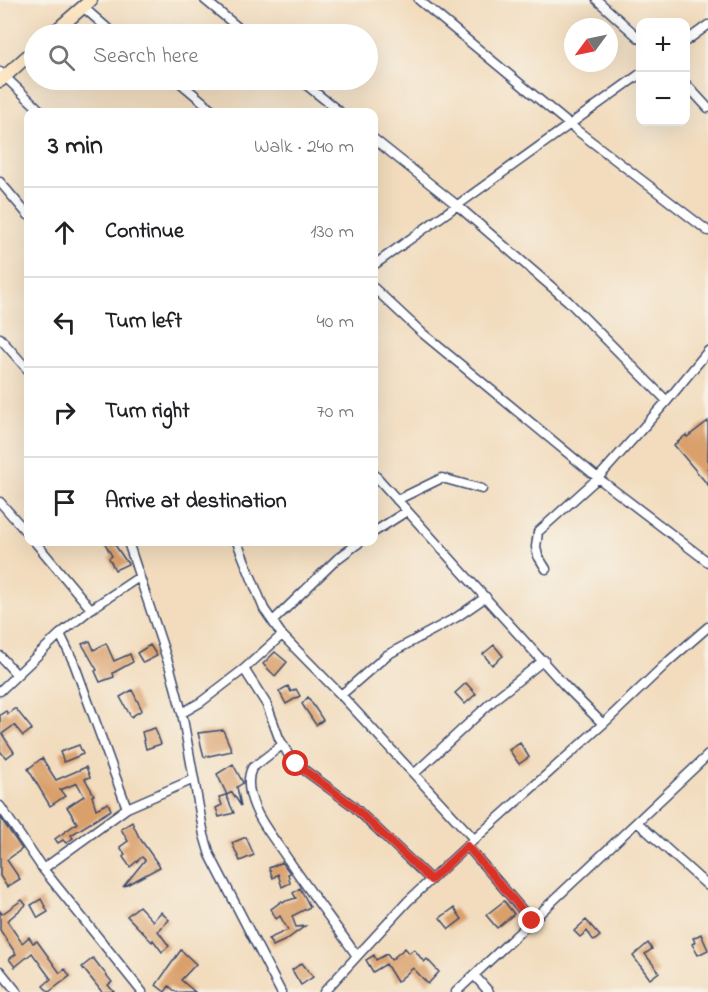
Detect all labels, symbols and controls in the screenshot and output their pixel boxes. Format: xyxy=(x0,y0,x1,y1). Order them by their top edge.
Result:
north arrow xyxy=(564,18,618,72)
map controls xyxy=(636,18,690,126)
button: + xyxy=(636,18,690,72)
search box xyxy=(24,24,378,90)
icon: search xyxy=(45,41,78,74)
text: Search here xyxy=(93,41,198,73)
button: − xyxy=(636,72,690,126)
text: 3 min xyxy=(48,128,103,166)
text: Walk · 240 m xyxy=(254,133,354,162)
icon: ahead xyxy=(48,216,81,249)
text: Continue xyxy=(105,216,184,248)
text: 130 m xyxy=(310,218,354,247)
icon: left xyxy=(48,306,81,339)
text: Turn left xyxy=(105,306,182,338)
text: 40 m xyxy=(317,308,354,337)
icon: right xyxy=(48,396,81,429)
text: Turn right xyxy=(105,396,190,428)
text: 70 m xyxy=(317,398,354,427)
icon: arrive xyxy=(48,486,81,519)
text: Arrive at destination xyxy=(105,486,287,518)
route start xyxy=(282,750,308,776)
route end xyxy=(518,907,544,933)

